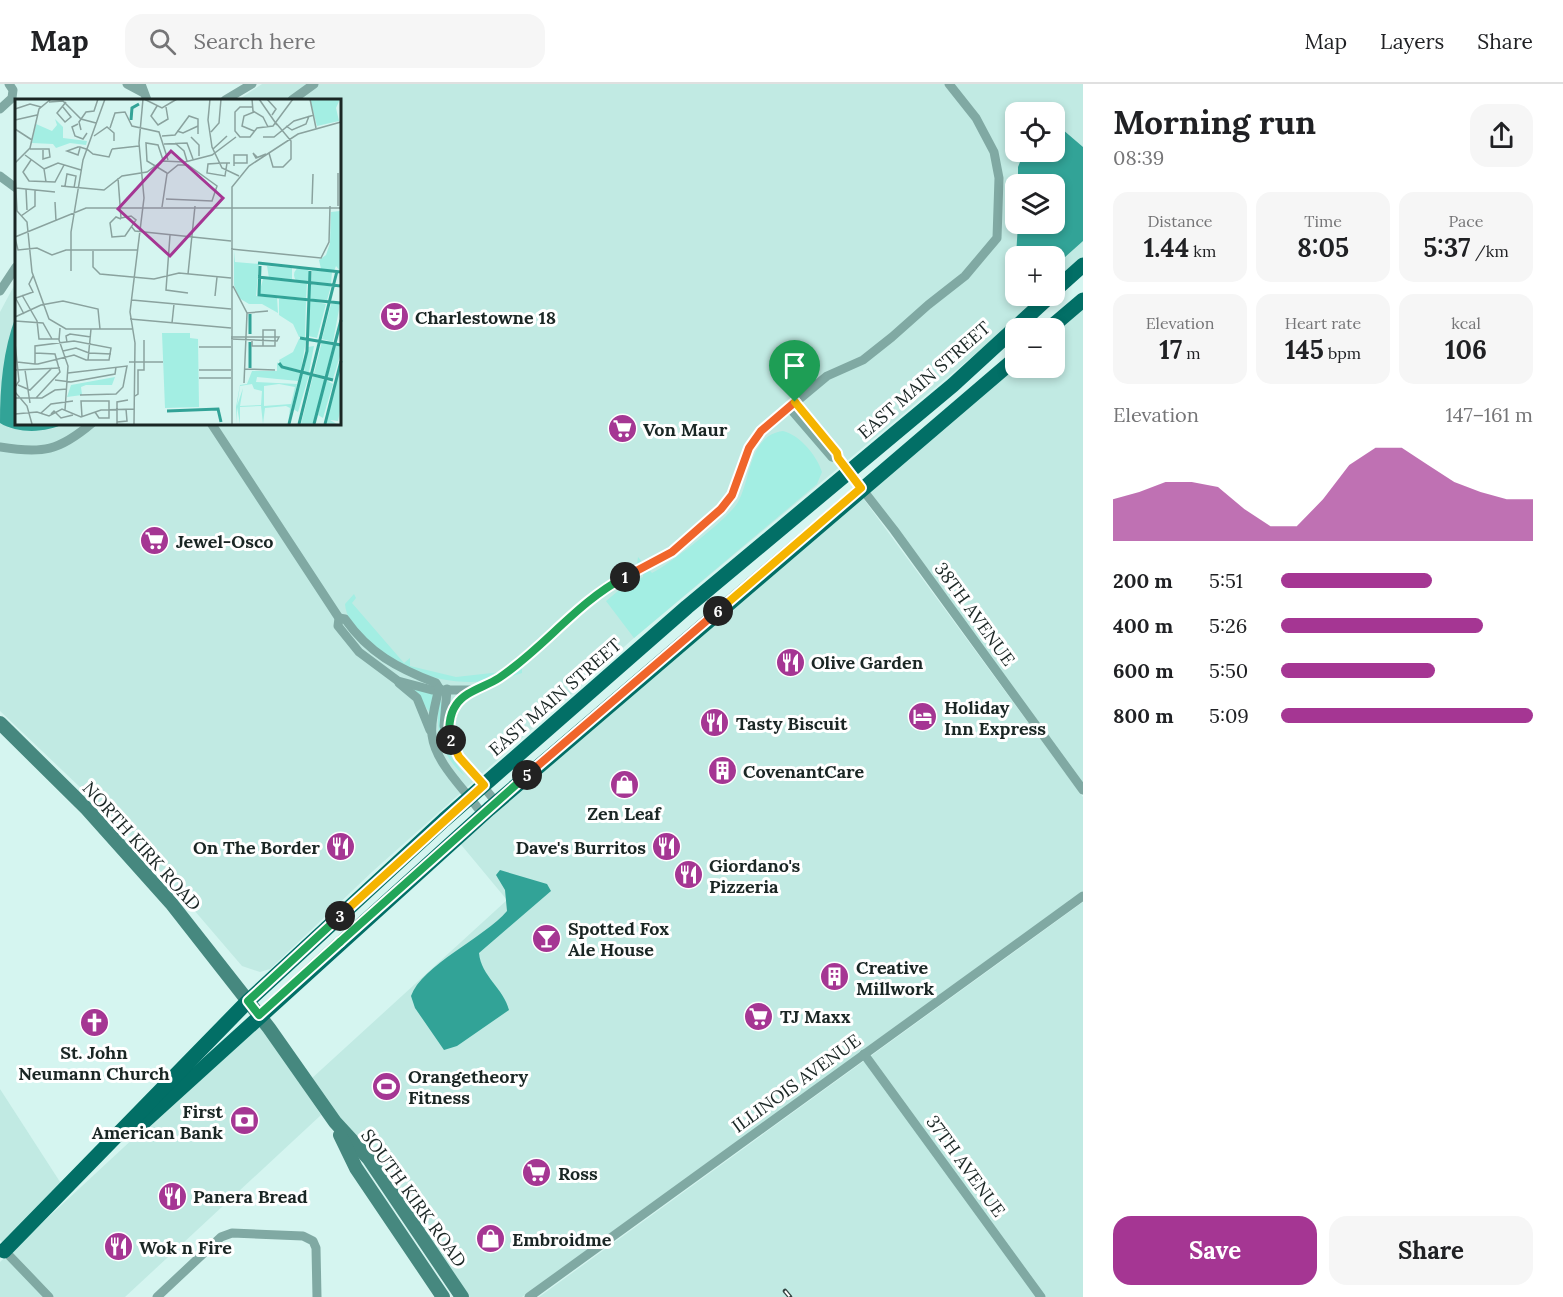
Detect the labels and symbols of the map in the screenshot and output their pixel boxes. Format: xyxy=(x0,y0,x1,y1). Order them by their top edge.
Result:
inset map xyxy=(15,99,340,424)
theatre icon: Charlestowne 18 xyxy=(378,301,410,333)
place label: Charlestowne 18 xyxy=(415,306,556,329)
street label: EAST MAIN STREET xyxy=(853,316,995,444)
pin xyxy=(769,340,820,402)
supermarket icon: Von Maur xyxy=(606,413,638,445)
place label: Von Maur xyxy=(643,418,728,441)
supermarket icon: Jewel-Osco xyxy=(139,525,171,557)
place label: Jewel-Osco xyxy=(176,530,273,553)
street label: 38TH AVENUE xyxy=(930,558,1020,670)
pin: 1 xyxy=(610,562,640,592)
pin: 6 xyxy=(703,596,733,626)
street label: EAST MAIN STREET xyxy=(484,633,626,761)
restaurant icon: Olive Garden xyxy=(774,646,806,678)
place label: Olive Garden xyxy=(811,651,924,674)
place label: Holiday Inn Express xyxy=(944,696,1046,740)
hotel icon: Holiday Inn Express xyxy=(907,701,939,733)
restaurant icon: Tasty Biscuit xyxy=(699,707,731,739)
place label: Tasty Biscuit xyxy=(736,712,848,735)
pin: 2 xyxy=(436,725,466,755)
building icon: CovenantCare xyxy=(706,755,738,787)
pin: 5 xyxy=(512,760,542,790)
place label: CovenantCare xyxy=(743,760,865,783)
shop icon: Zen Leaf xyxy=(608,768,640,800)
street label: NORTH KIRK ROAD xyxy=(78,777,206,915)
place label: Zen Leaf xyxy=(587,802,662,825)
restaurant icon: On The Border xyxy=(325,831,357,863)
restaurant icon: Dave's Burritos xyxy=(651,831,683,863)
place label: On The Border xyxy=(193,836,320,859)
place label: Dave's Burritos xyxy=(515,836,646,859)
place label: Giordano's Pizzeria xyxy=(709,854,801,898)
restaurant icon: Giordano's Pizzeria xyxy=(672,859,704,891)
pin: 3 xyxy=(325,901,355,931)
place label: Spotted Fox Ale House xyxy=(568,917,669,961)
bar icon: Spotted Fox Ale House xyxy=(531,922,563,954)
place label: Creative Millwork xyxy=(856,956,934,1000)
building icon: Creative Millwork xyxy=(819,961,851,993)
supermarket icon: TJ Maxx xyxy=(743,1000,775,1032)
place label: TJ Maxx xyxy=(780,1005,851,1028)
church icon: St. John Neumann Church xyxy=(78,1007,110,1039)
street label: ILLINOIS AVENUE xyxy=(727,1029,865,1137)
place label: St. John Neumann Church xyxy=(18,1041,170,1085)
place label: Orangetheory Fitness xyxy=(408,1065,528,1109)
sports icon: Orangetheory Fitness xyxy=(371,1070,403,1102)
place label: First American Bank xyxy=(92,1100,224,1144)
bank icon: First American Bank xyxy=(228,1105,260,1137)
street label: 37TH AVENUE xyxy=(921,1111,1011,1221)
street label: SOUTH KIRK ROAD xyxy=(356,1125,472,1271)
supermarket icon: Ross xyxy=(521,1157,553,1189)
place label: Ross xyxy=(558,1162,598,1185)
restaurant icon: Panera Bread xyxy=(156,1180,188,1212)
place label: Panera Bread xyxy=(193,1185,308,1208)
shop icon: Embroidme xyxy=(475,1223,507,1255)
place label: Embroidme xyxy=(512,1228,612,1251)
restaurant icon: Wok n Fire xyxy=(102,1231,134,1263)
place label: Wok n Fire xyxy=(139,1236,232,1259)

